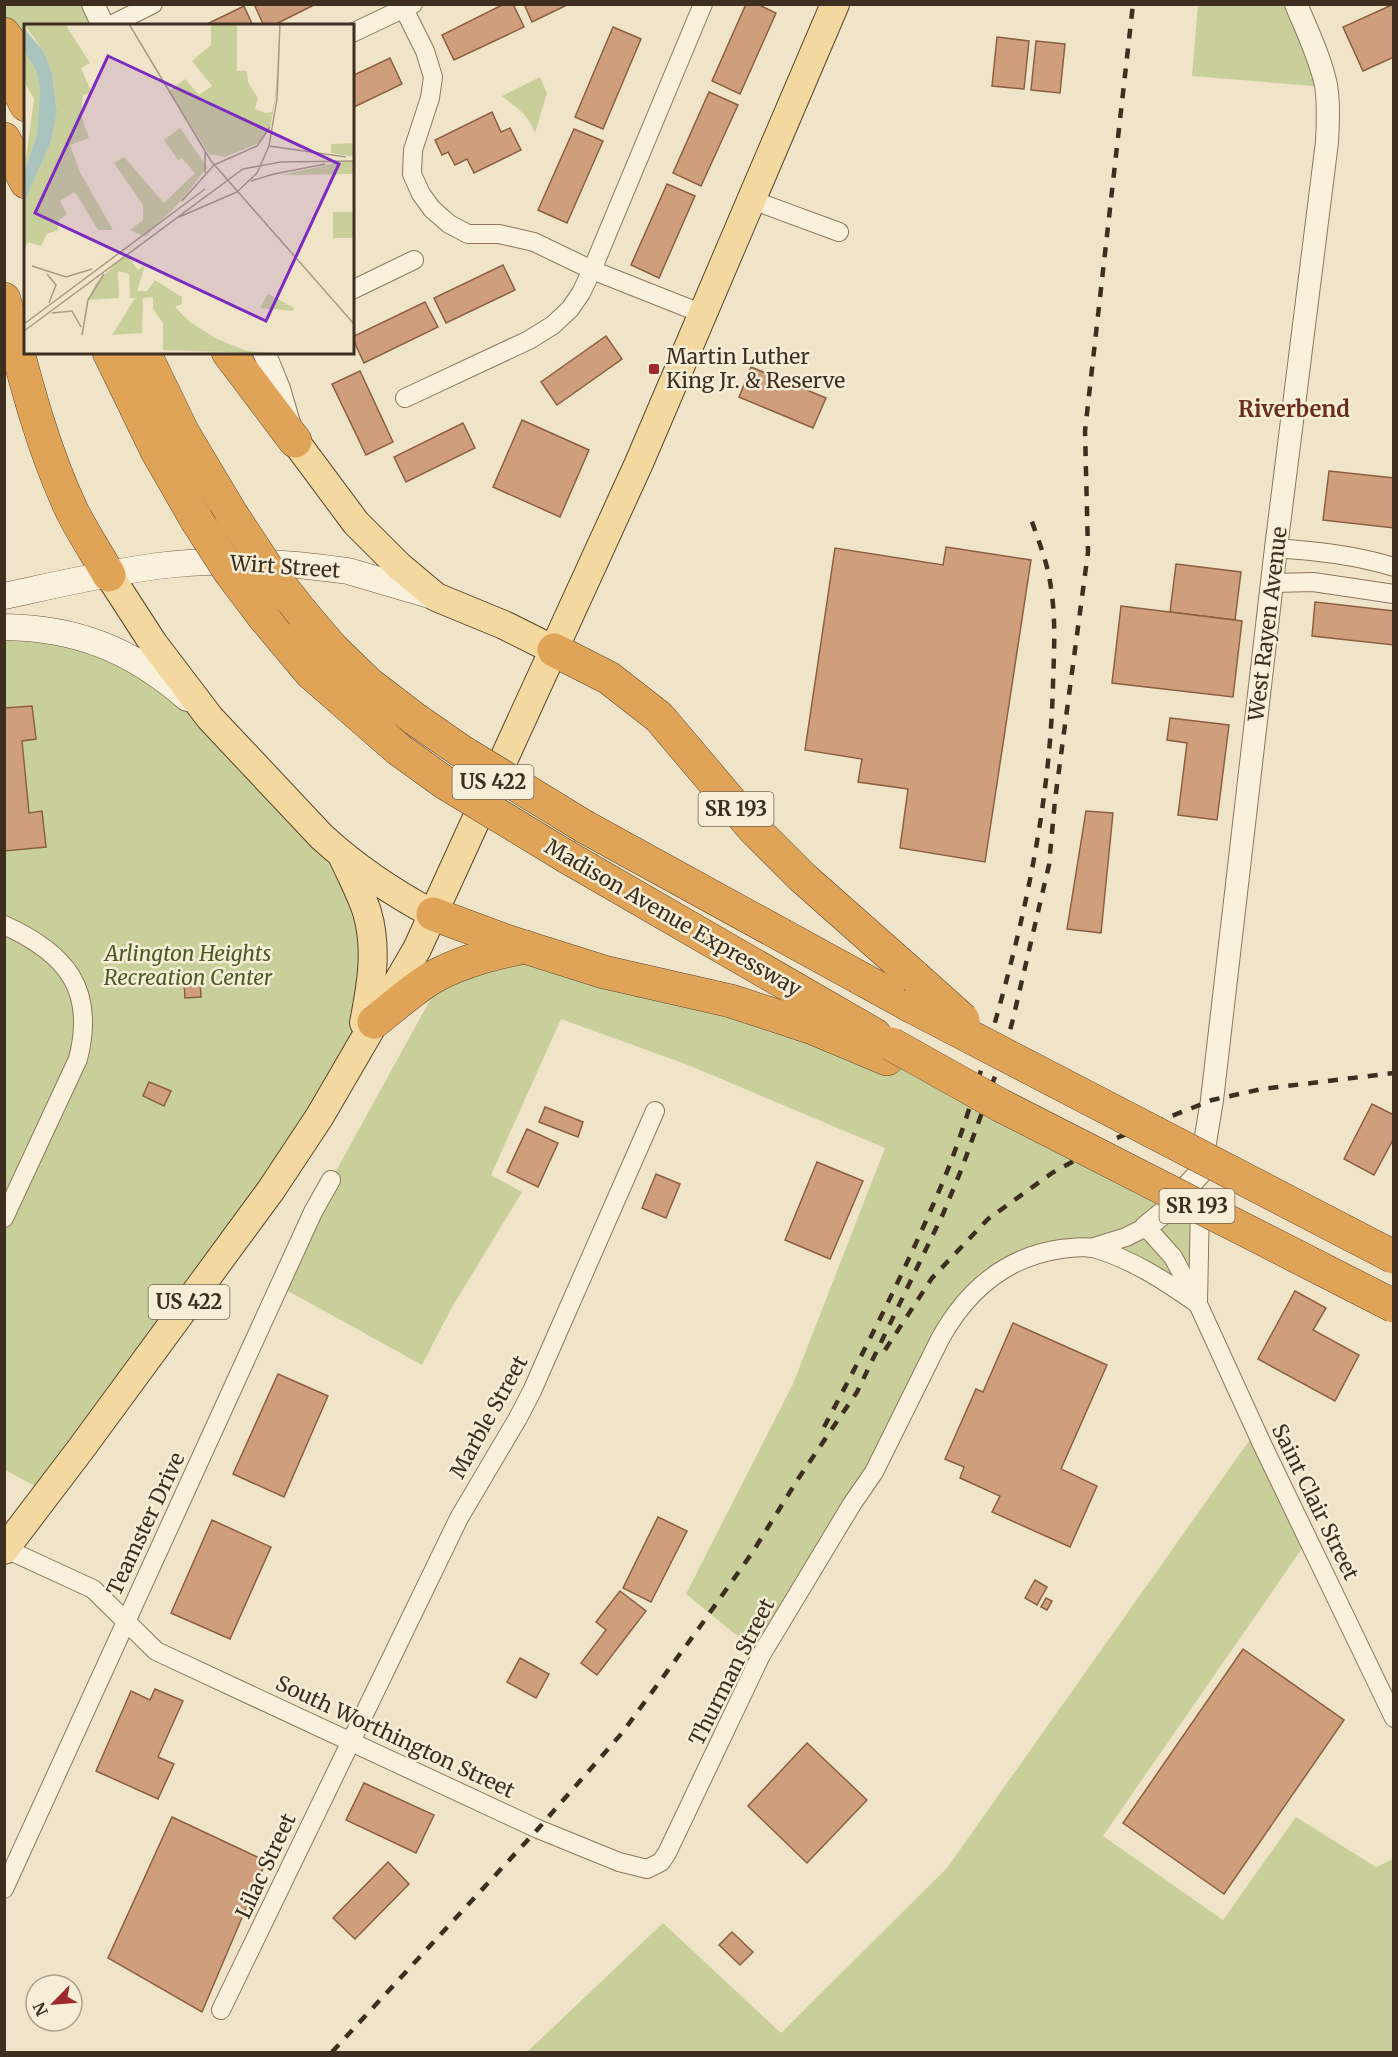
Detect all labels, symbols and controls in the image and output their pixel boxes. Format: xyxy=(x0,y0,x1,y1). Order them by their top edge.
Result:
inset map xyxy=(24,24,354,354)
place label: Martin Luther King Jr. & Reserve xyxy=(666,343,845,394)
marker: Martin Luther King Jr. & Reserve xyxy=(647,362,661,376)
district label: Riverbend xyxy=(1238,395,1350,423)
street label: West Rayen Avenue xyxy=(1242,525,1293,724)
street label: Wirt Street xyxy=(228,549,341,584)
road number: US 422 xyxy=(452,765,534,799)
road number: SR 193 xyxy=(698,792,774,826)
street label: Madison Avenue Expressway xyxy=(540,833,807,1003)
park label: Arlington Heights Recreation Center xyxy=(103,940,273,991)
road number: SR 193 xyxy=(1160,1189,1234,1223)
road number: US 422 xyxy=(148,1285,230,1319)
street label: Marble Street xyxy=(444,1351,533,1483)
street label: Saint Clair Street xyxy=(1266,1419,1365,1584)
street label: Teamster Drive xyxy=(101,1448,191,1600)
street label: Thurman Street xyxy=(683,1594,780,1750)
street label: South Worthington Street xyxy=(271,1669,519,1804)
street label: Lilac Street xyxy=(229,1809,302,1923)
north arrow xyxy=(24,1973,84,2033)
text: N xyxy=(29,1999,52,2019)

